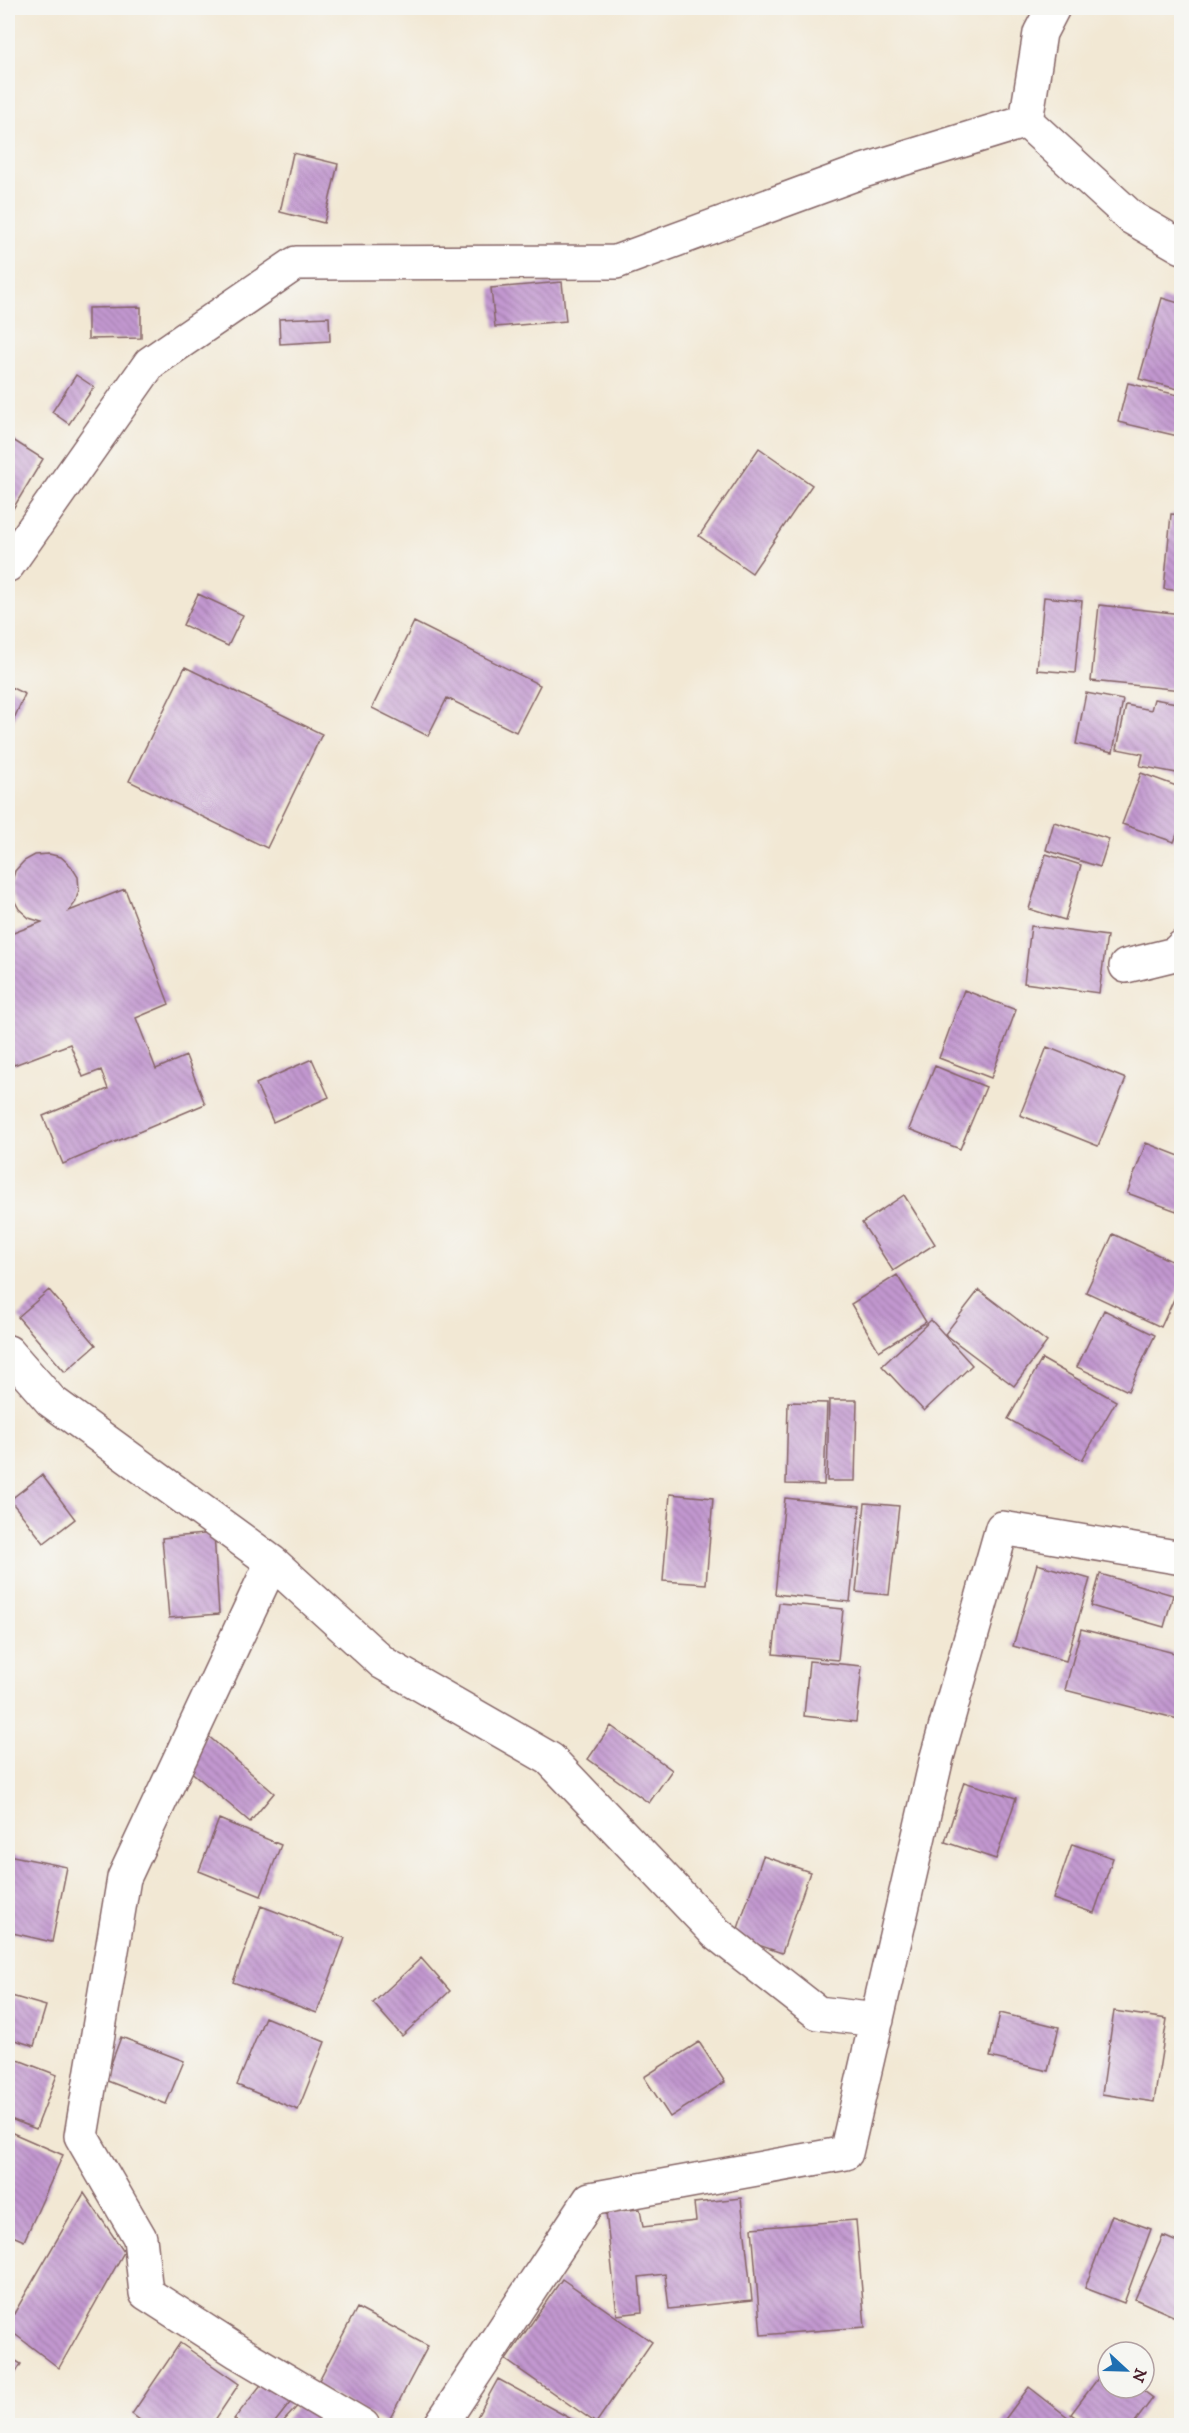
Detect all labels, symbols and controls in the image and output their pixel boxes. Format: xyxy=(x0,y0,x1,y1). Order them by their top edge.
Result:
north arrow xyxy=(1096,2340,1156,2400)
text: N xyxy=(1127,2365,1151,2385)

